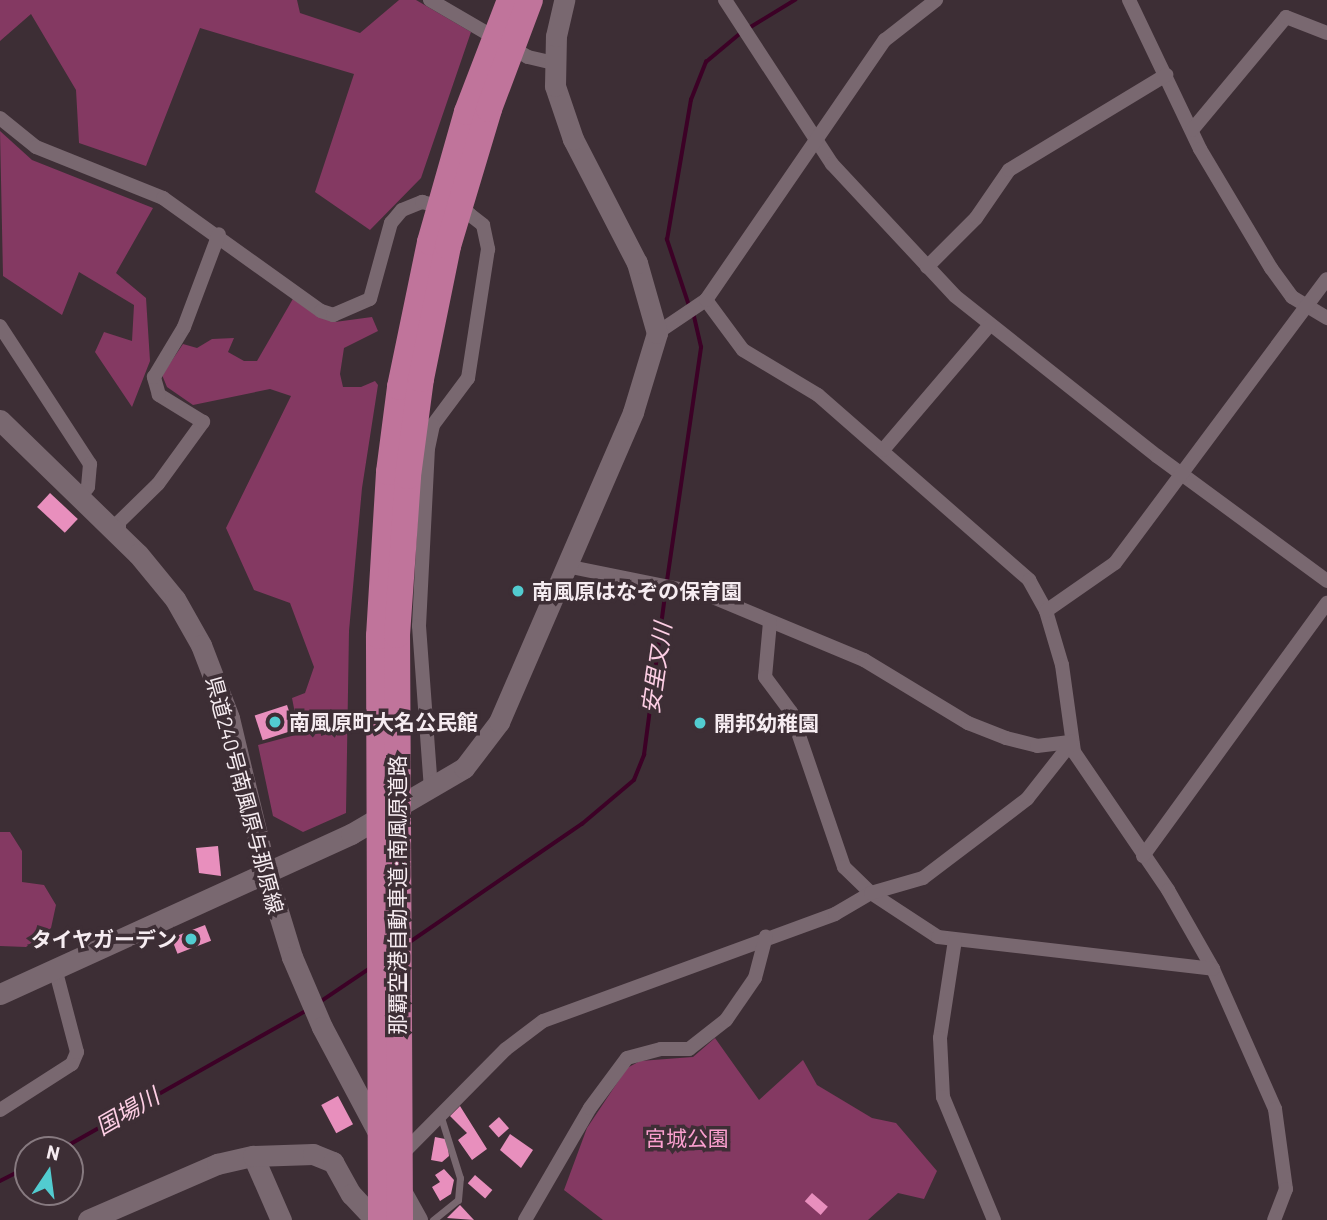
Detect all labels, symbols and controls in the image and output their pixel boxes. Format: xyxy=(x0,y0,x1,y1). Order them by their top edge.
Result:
place label: 南風原はなぞの保育園 xyxy=(532,578,742,604)
marker: 南風原はなぞの保育園 xyxy=(510,583,526,599)
water label: 安里又川 xyxy=(636,621,676,715)
street label: 県道240号南風原与那原線 xyxy=(201,674,289,916)
place label: 南風原町大名公民館 xyxy=(289,709,478,735)
place label: 開邦幼稚園 xyxy=(714,710,819,736)
marker: 南風原町大名公民館 xyxy=(267,714,283,730)
marker: 開邦幼稚園 xyxy=(692,715,708,731)
street label: 那覇空港自動車道;南風原道路 xyxy=(384,755,410,1035)
place label: タイヤガーデン xyxy=(30,926,177,952)
marker: タイヤガーデン xyxy=(183,931,199,947)
water label: 国場川 xyxy=(90,1082,164,1140)
park label: 宮城公園 xyxy=(645,1125,729,1151)
north arrow xyxy=(14,1136,84,1206)
text: N xyxy=(45,1139,62,1165)

